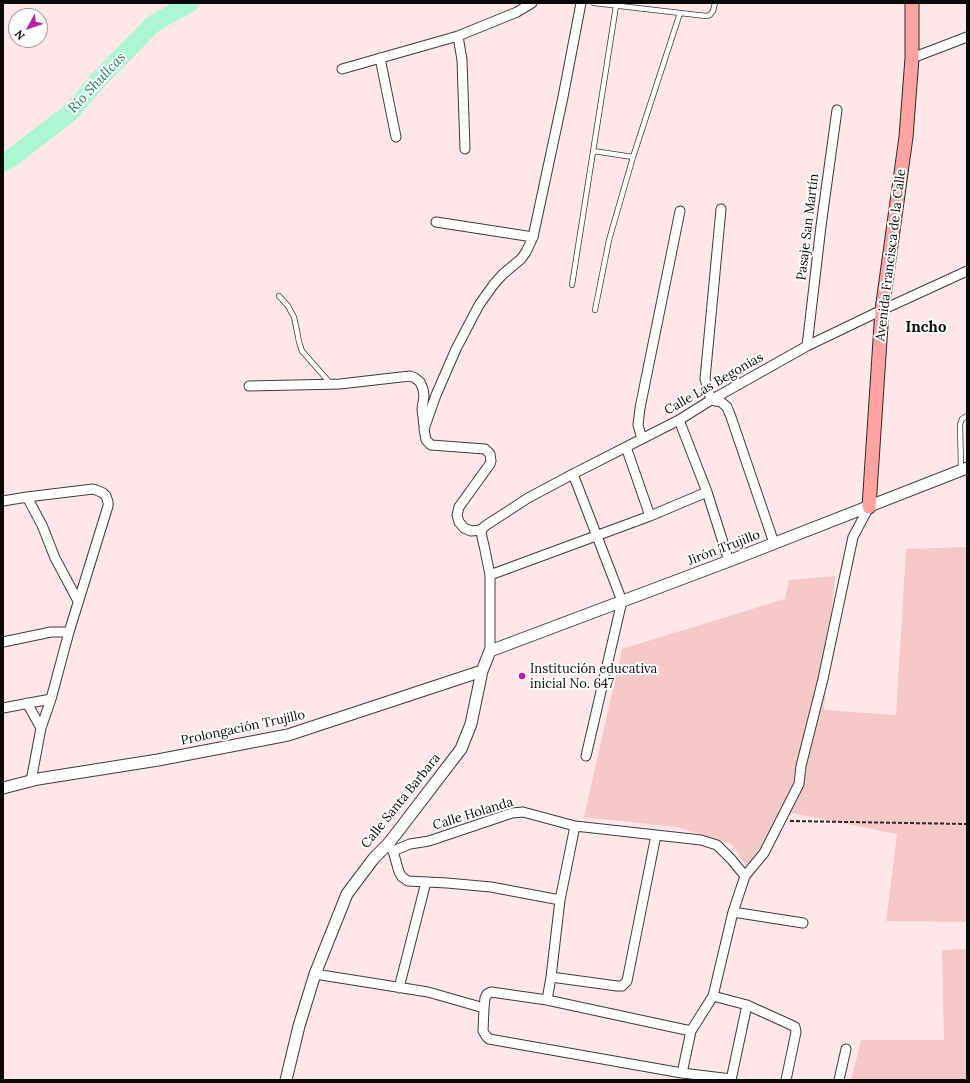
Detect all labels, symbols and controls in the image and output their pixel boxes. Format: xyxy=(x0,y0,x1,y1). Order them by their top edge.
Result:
north arrow xyxy=(8,8,48,48)
text: N xyxy=(11,27,28,43)
water label: Rio Shullcas xyxy=(65,49,129,117)
street label: Avenida Francisca de la Calle xyxy=(873,168,909,342)
street label: Pasaje San Martín xyxy=(794,173,822,281)
district label: Incho xyxy=(906,319,946,337)
street label: Calle Las Begonias xyxy=(662,349,766,419)
street label: Jirón Trujillo xyxy=(686,527,762,569)
place label: Institución educativa inicial No. 647 xyxy=(530,661,657,692)
marker: Institución educativa inicial No. 647 xyxy=(517,671,527,681)
street label: Prolongación Trujillo xyxy=(179,707,307,749)
street label: Calle Santa Barbara xyxy=(358,751,444,851)
street label: Calle Holanda xyxy=(431,794,515,834)

